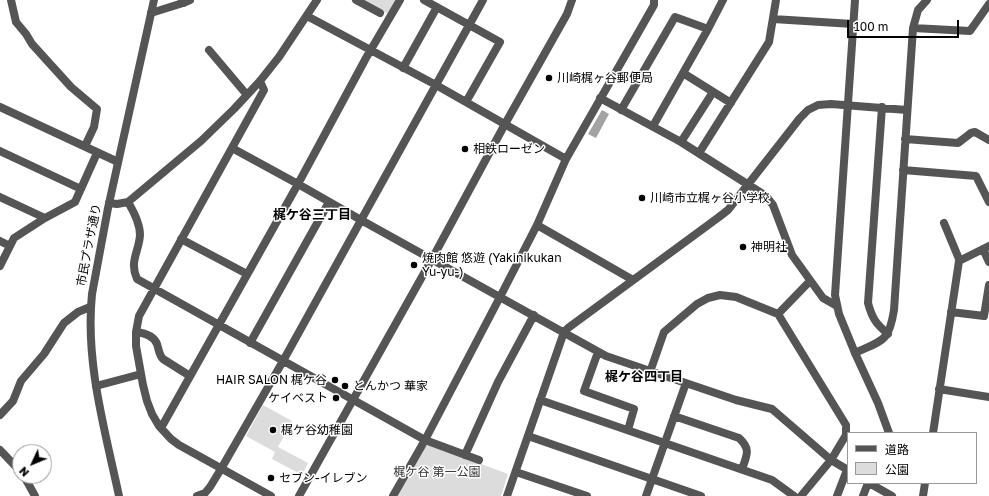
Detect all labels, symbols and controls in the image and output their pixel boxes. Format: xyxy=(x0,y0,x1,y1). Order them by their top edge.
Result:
scale bar xyxy=(849,12,961,38)
text: 100 m xyxy=(854,19,888,34)
place label: 川崎梶ヶ谷郵便局 xyxy=(557,71,653,85)
marker: 川崎梶ヶ谷郵便局 xyxy=(544,73,554,83)
place label: 相鉄ローゼン xyxy=(473,142,545,156)
marker: 相鉄ローゼン xyxy=(460,144,470,154)
place label: 川崎市立梶ヶ谷小学校 xyxy=(650,191,770,205)
marker: 川崎市立梶ヶ谷小学校 xyxy=(637,193,647,203)
street label: 市民プラザ通り xyxy=(74,202,104,288)
district label: 梶ケ谷三丁目 xyxy=(273,207,351,223)
place label: 神明社 xyxy=(751,240,787,254)
marker: 神明社 xyxy=(738,242,748,252)
place label: 焼肉館 悠遊 (Yakinikukan Yu-yu-) xyxy=(422,251,562,279)
marker: 焼肉館 悠遊 (Yakinikukan Yu-yu-) xyxy=(409,260,419,270)
district label: 梶ケ谷四丁目 xyxy=(605,369,683,385)
place label: HAIR SALON 梶ケ谷 xyxy=(216,373,327,387)
marker: HAIR SALON 梶ケ谷 xyxy=(330,375,340,385)
place label: とんかつ 華家 xyxy=(353,379,428,393)
marker: とんかつ 華家 xyxy=(340,381,350,391)
place label: ケイベスト xyxy=(268,391,328,405)
marker: ケイベスト xyxy=(331,393,341,403)
place label: 梶ケ谷幼稚園 xyxy=(281,423,353,437)
marker: 梶ケ谷幼稚園 xyxy=(268,425,278,435)
legend xyxy=(847,432,977,484)
text: 道路 xyxy=(885,442,909,457)
north arrow xyxy=(12,444,52,484)
text: 公園 xyxy=(885,462,909,477)
text: N xyxy=(16,464,31,480)
park label: 梶ケ谷 第一公園 xyxy=(394,465,480,479)
place label: セブン-イレブン xyxy=(279,471,368,485)
marker: セブン-イレブン xyxy=(266,473,276,483)

